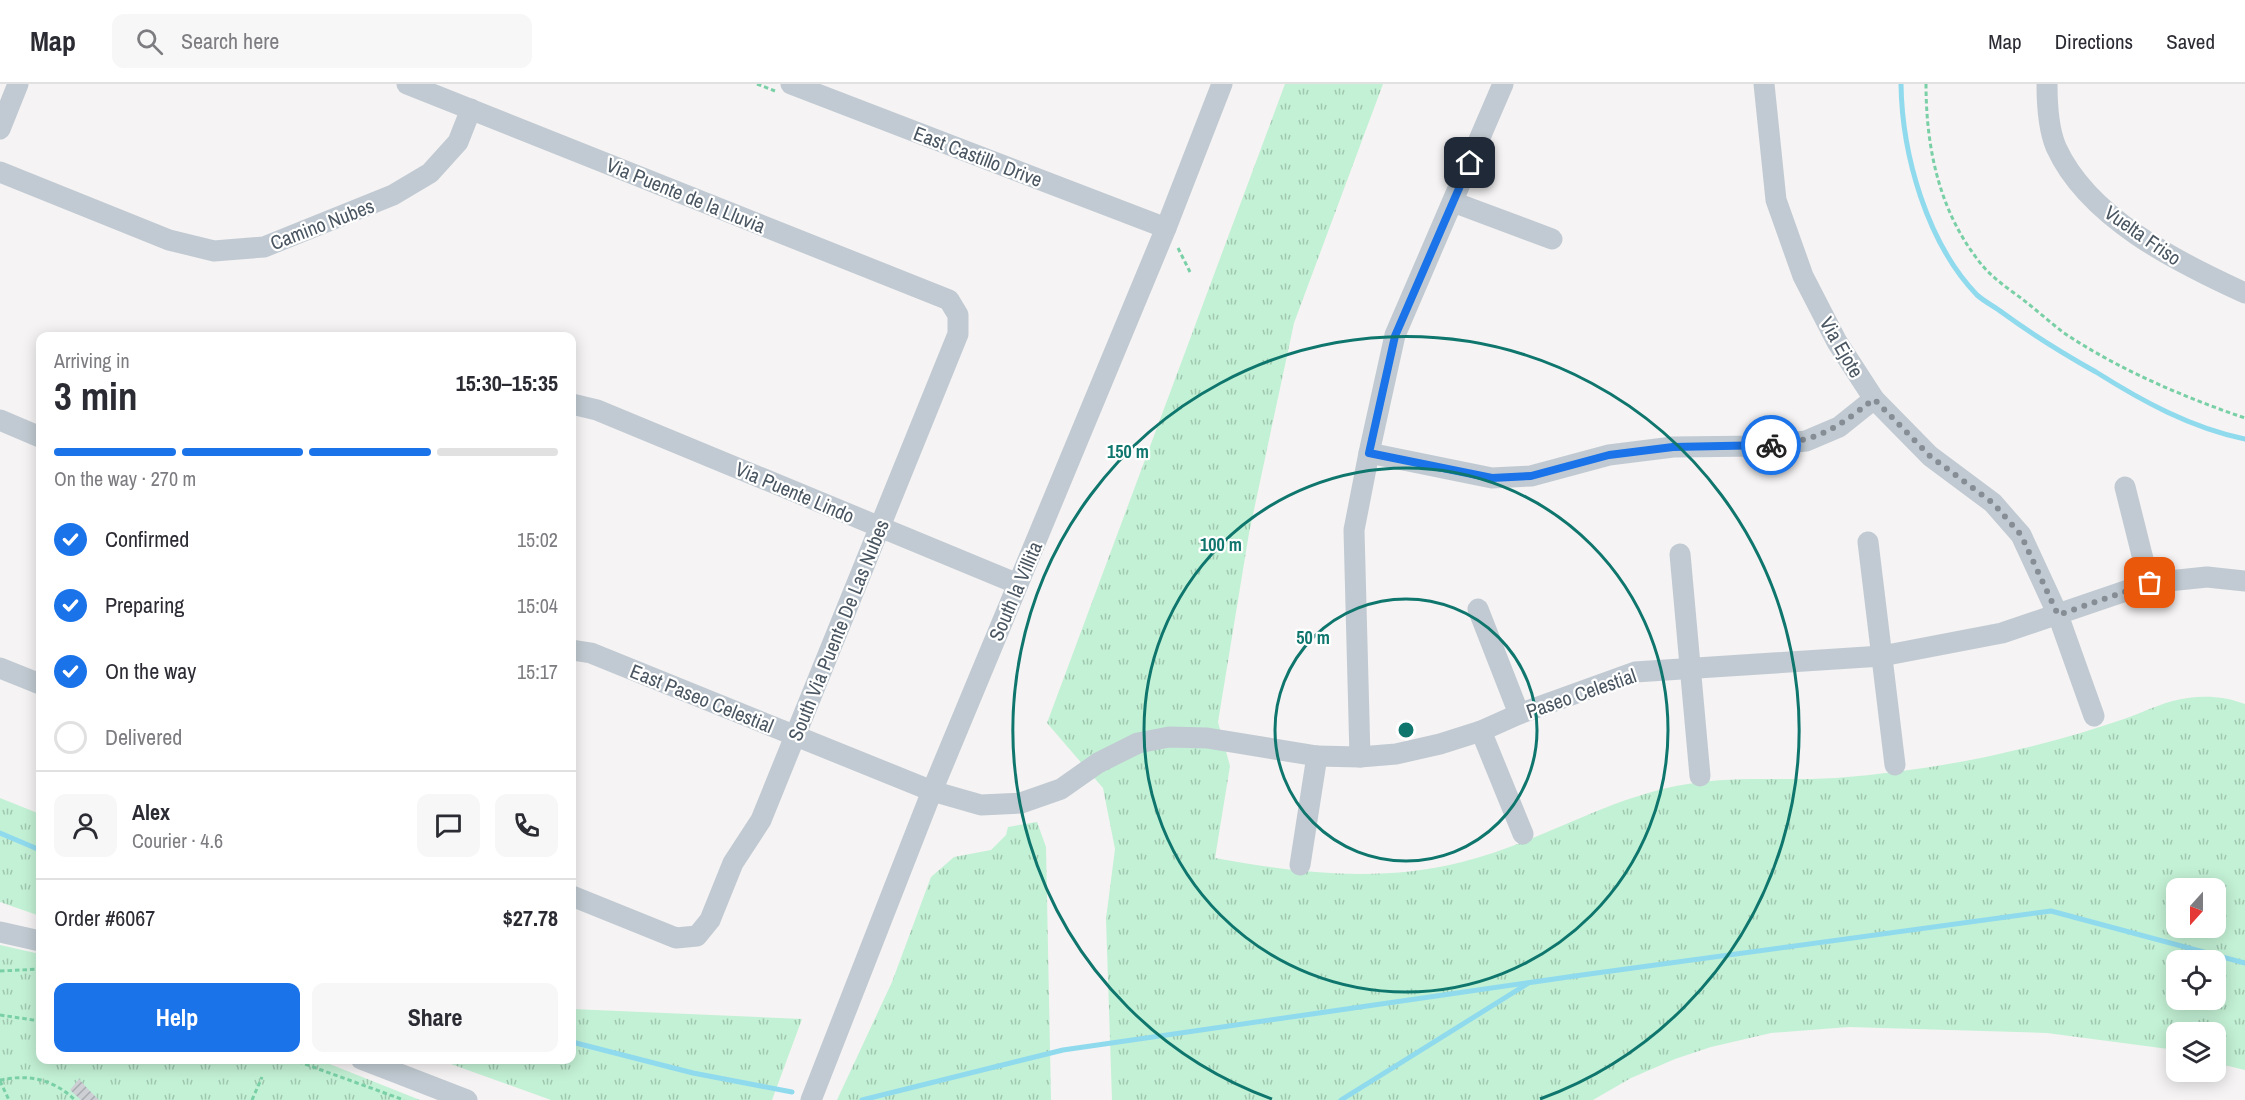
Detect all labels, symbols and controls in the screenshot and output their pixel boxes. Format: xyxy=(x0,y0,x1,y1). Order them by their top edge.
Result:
search box xyxy=(112,14,532,68)
text: Map xyxy=(30,22,76,60)
icon: search xyxy=(133,25,166,58)
text: Search here xyxy=(181,26,279,56)
text: Map xyxy=(1988,27,2022,56)
text: Directions xyxy=(2055,27,2133,56)
text: Saved xyxy=(2166,27,2215,56)
street label: East Castillo Drive xyxy=(910,119,1046,193)
pin xyxy=(1444,137,1495,188)
icon: home xyxy=(1453,146,1486,179)
street label: Via Puente de la Lluvia xyxy=(602,151,770,239)
street label: Camino Nubes xyxy=(266,192,378,256)
street label: Vuelta Friso xyxy=(2099,199,2187,271)
street label: Via Ejote xyxy=(1814,312,1870,382)
text: Arriving in xyxy=(54,347,130,374)
text: 15:30–15:35 xyxy=(456,368,558,398)
text: 3 min xyxy=(54,370,138,422)
courier xyxy=(1741,415,1801,475)
icon: bike xyxy=(1755,429,1788,462)
text: 150 m xyxy=(1107,439,1149,464)
street label: Via Puente Lindo xyxy=(732,455,858,529)
text: On the way · 270 m xyxy=(54,465,196,492)
street label: South Via Puente De Las Nubes xyxy=(781,515,895,745)
icon: check xyxy=(54,523,87,556)
text: Confirmed xyxy=(105,524,189,554)
text: 15:02 xyxy=(517,526,558,553)
text: 100 m xyxy=(1200,532,1242,557)
street label: South la Villita xyxy=(982,537,1048,645)
pin xyxy=(2124,557,2175,608)
icon: bag xyxy=(2133,566,2166,599)
icon: check xyxy=(54,589,87,622)
text: Preparing xyxy=(105,590,184,620)
text: 15:04 xyxy=(517,592,558,619)
text: 50 m xyxy=(1296,625,1330,650)
icon: check xyxy=(54,655,87,688)
text: On the way xyxy=(105,656,196,686)
street label: East Paseo Celestial xyxy=(626,657,778,739)
text: 15:17 xyxy=(517,658,558,685)
street label: Paseo Celestial xyxy=(1522,662,1640,724)
centre of rings xyxy=(1396,720,1416,740)
text: Delivered xyxy=(105,722,182,752)
button: person xyxy=(54,794,117,857)
button: chat xyxy=(417,794,480,857)
button: phone xyxy=(495,794,558,857)
text: Alex xyxy=(132,797,170,827)
text: Courier · 4.6 xyxy=(132,827,223,854)
north arrow xyxy=(2166,878,2226,938)
map controls xyxy=(2166,878,2226,1082)
text: Order #6067 xyxy=(54,903,155,933)
text: $27.78 xyxy=(503,903,558,933)
button: locate xyxy=(2166,950,2226,1010)
button: Help xyxy=(54,983,300,1052)
button: Share xyxy=(312,983,558,1052)
button: layers xyxy=(2166,1022,2226,1082)

